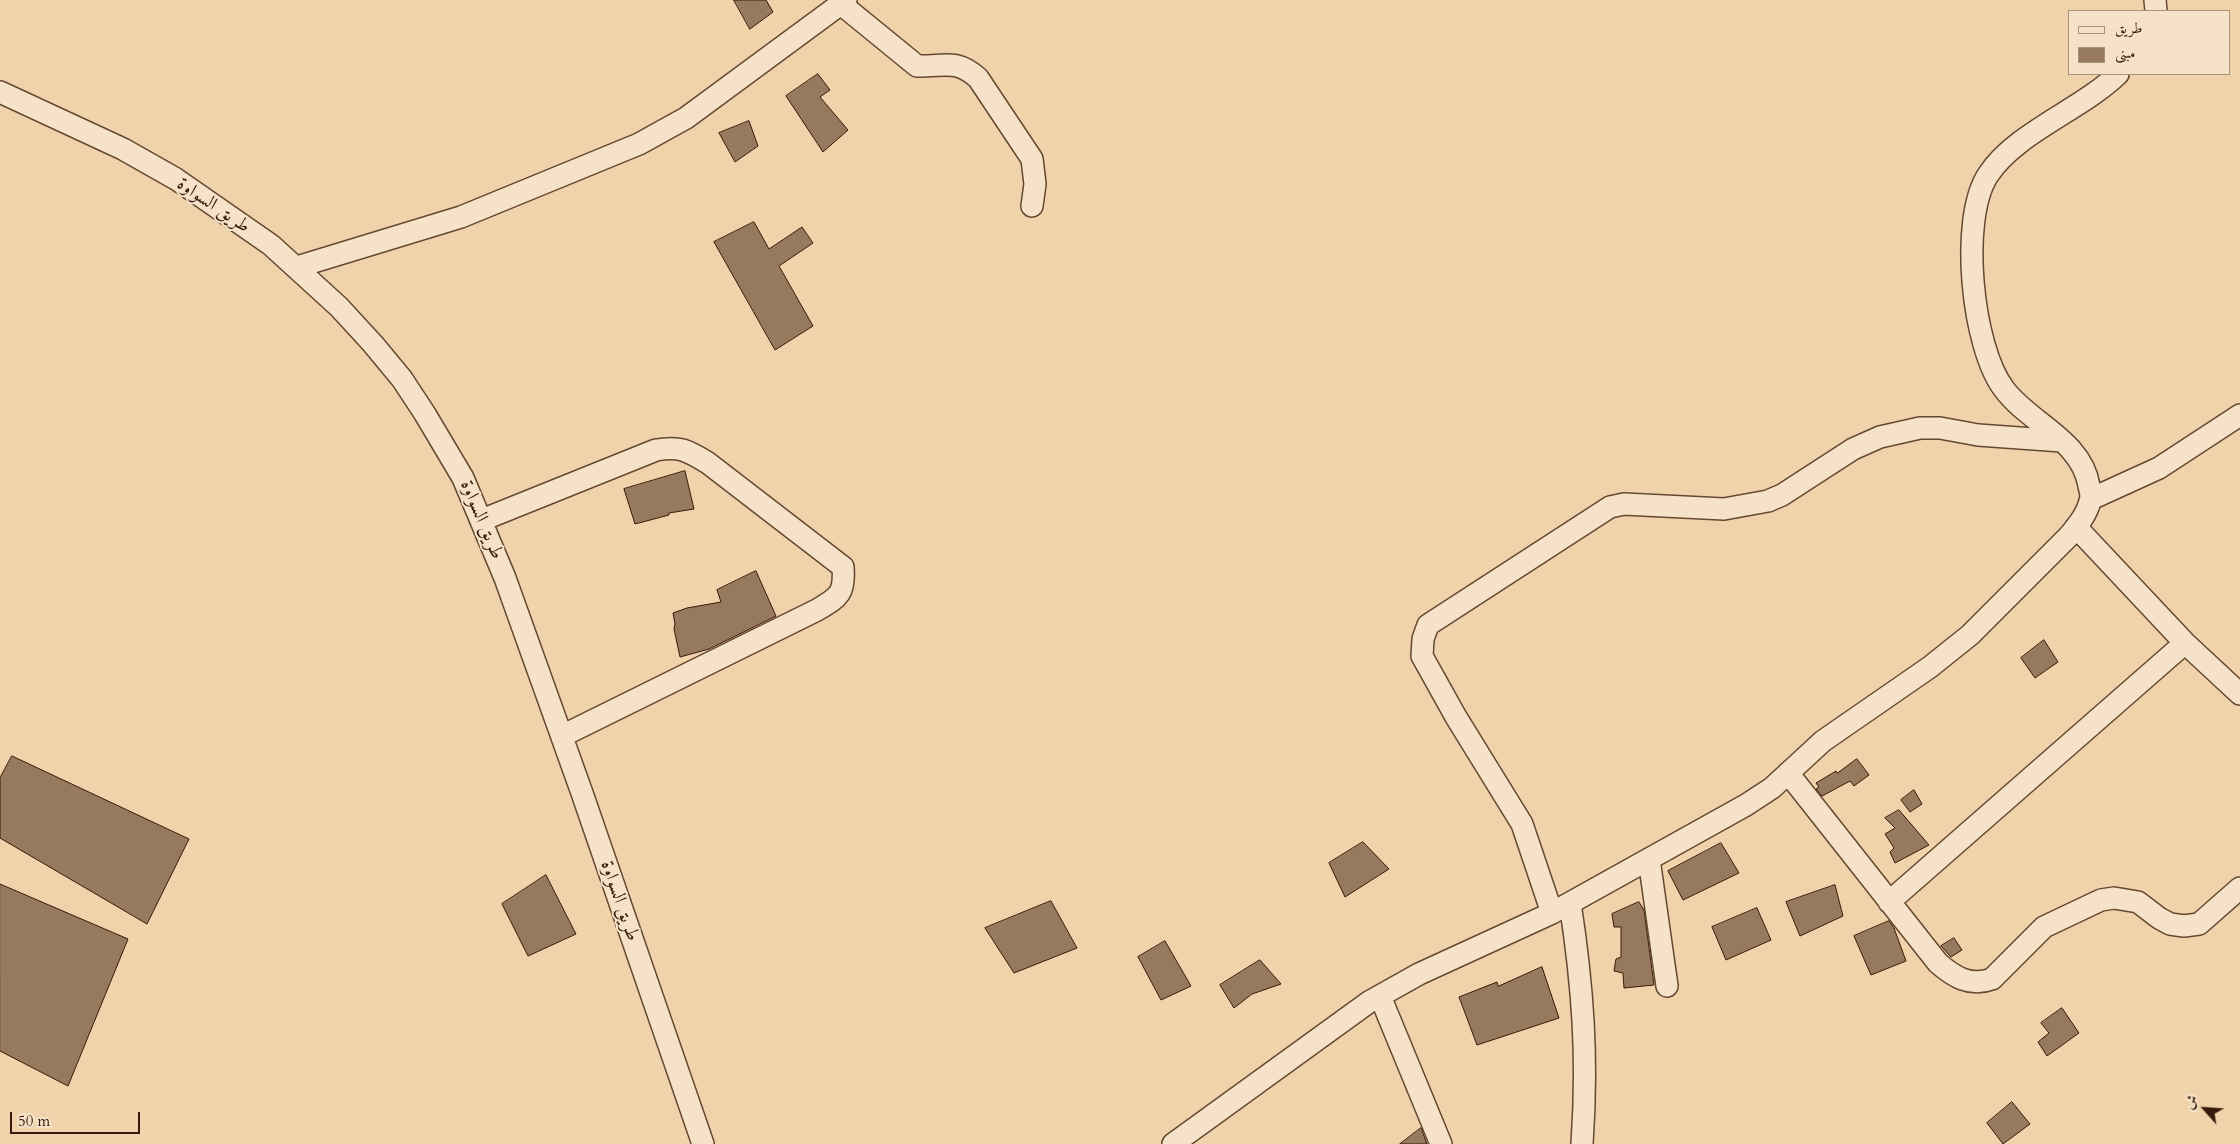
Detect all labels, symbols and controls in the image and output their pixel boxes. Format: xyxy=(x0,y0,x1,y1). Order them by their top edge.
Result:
legend xyxy=(2068,10,2230,75)
text: طريق xyxy=(2115,18,2142,38)
text: مبنى xyxy=(2115,43,2135,63)
street label: طريق السواوة xyxy=(172,173,254,239)
street label: طريق السواوة xyxy=(454,477,508,563)
street label: طريق السواوة xyxy=(595,858,643,944)
north arrow xyxy=(2180,1084,2230,1134)
text: ش xyxy=(2179,1092,2203,1113)
scale bar xyxy=(12,1102,142,1134)
text: 50 m xyxy=(18,1111,50,1131)

